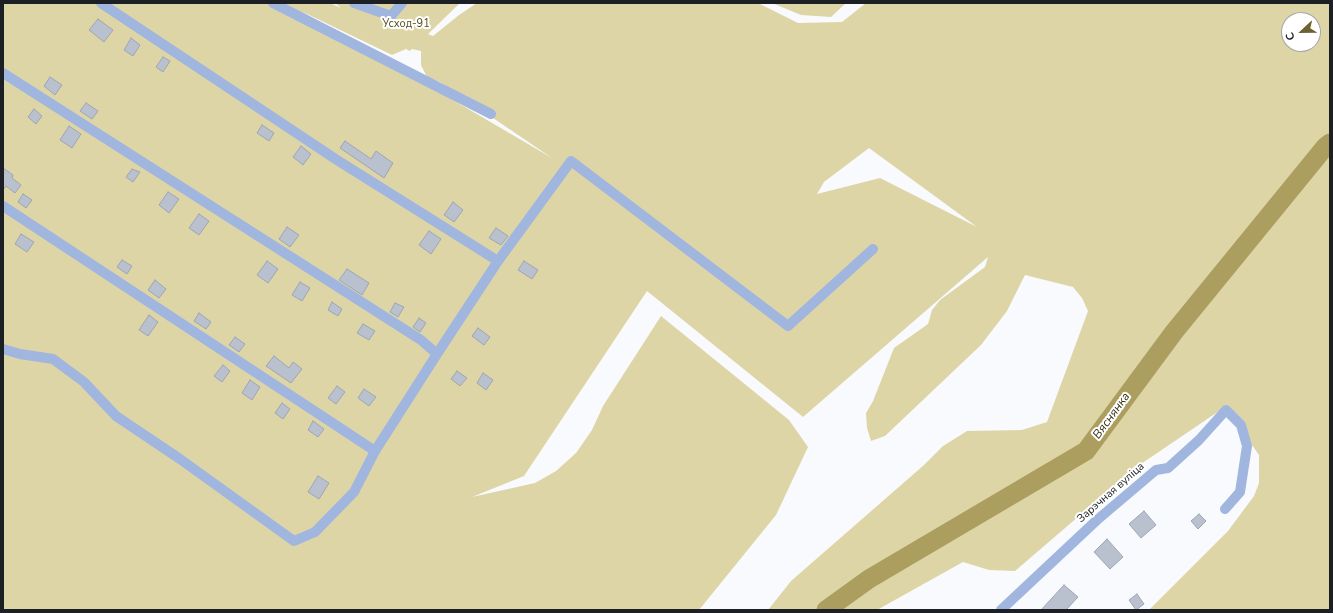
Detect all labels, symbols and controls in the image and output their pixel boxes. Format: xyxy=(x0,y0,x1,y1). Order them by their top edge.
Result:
north arrow xyxy=(1281,12,1321,52)
park label: Усход-91 xyxy=(382,17,430,31)
text: С xyxy=(1282,30,1299,43)
water label: Вяснянка xyxy=(1090,390,1134,442)
street label: Зарэчная вуліца xyxy=(1075,460,1147,526)

